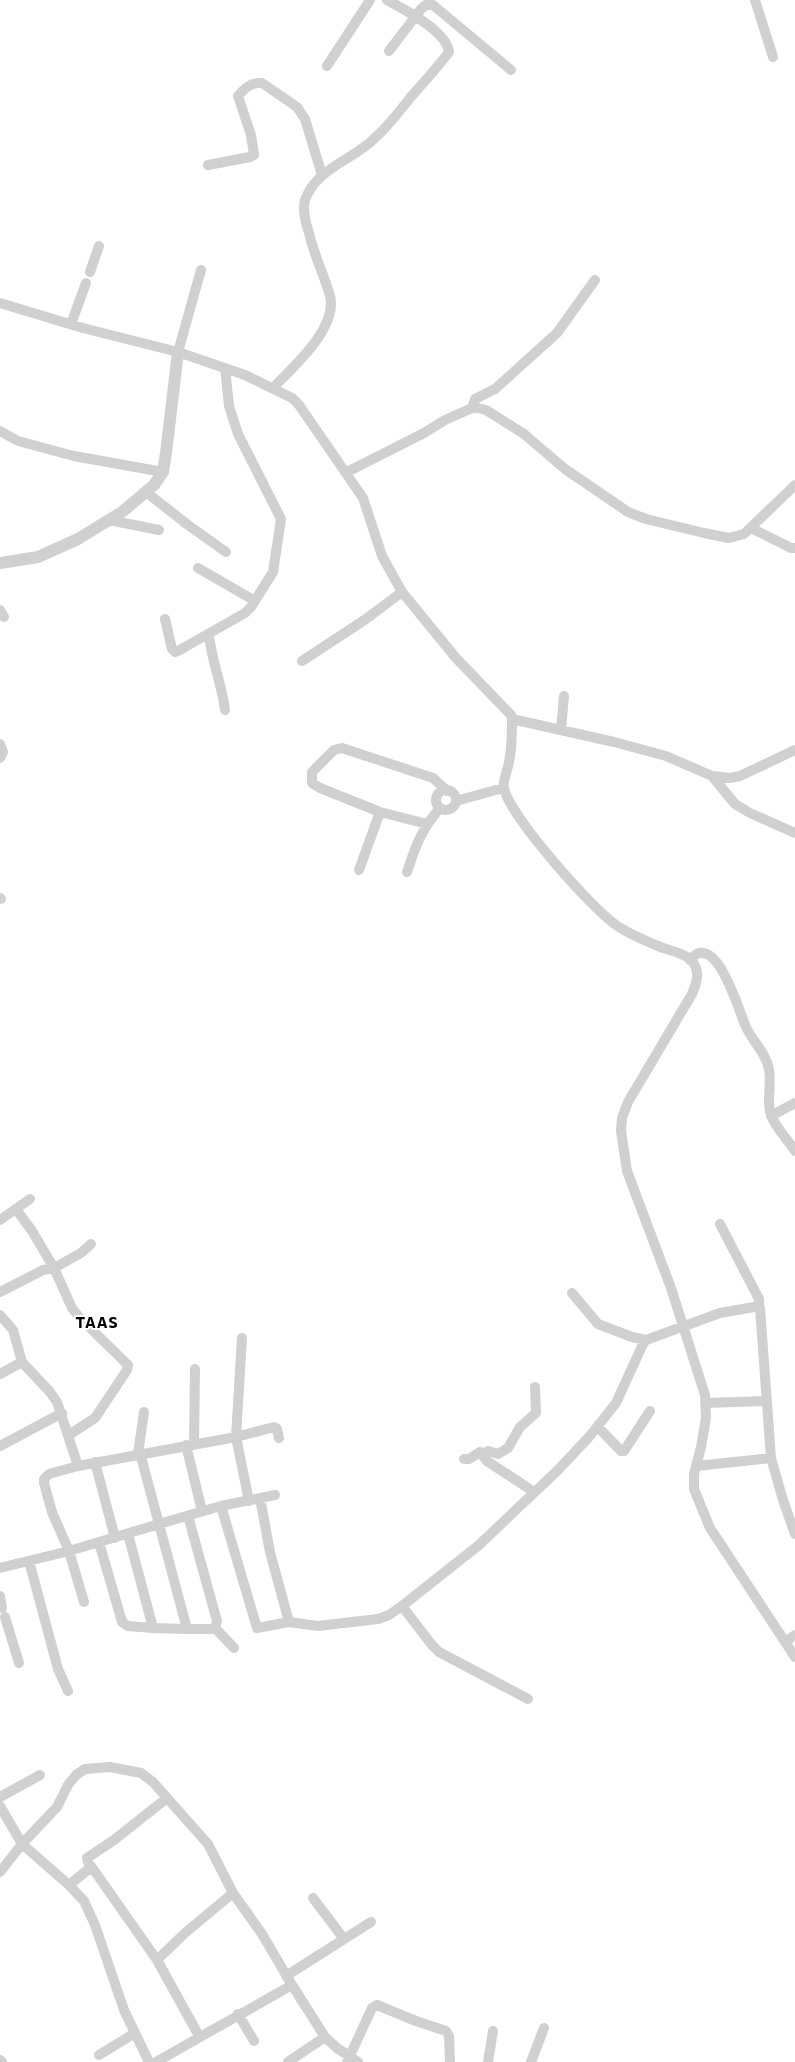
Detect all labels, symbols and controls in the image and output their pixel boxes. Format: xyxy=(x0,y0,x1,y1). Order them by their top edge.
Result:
district label: TAAS xyxy=(76,1313,119,1331)

